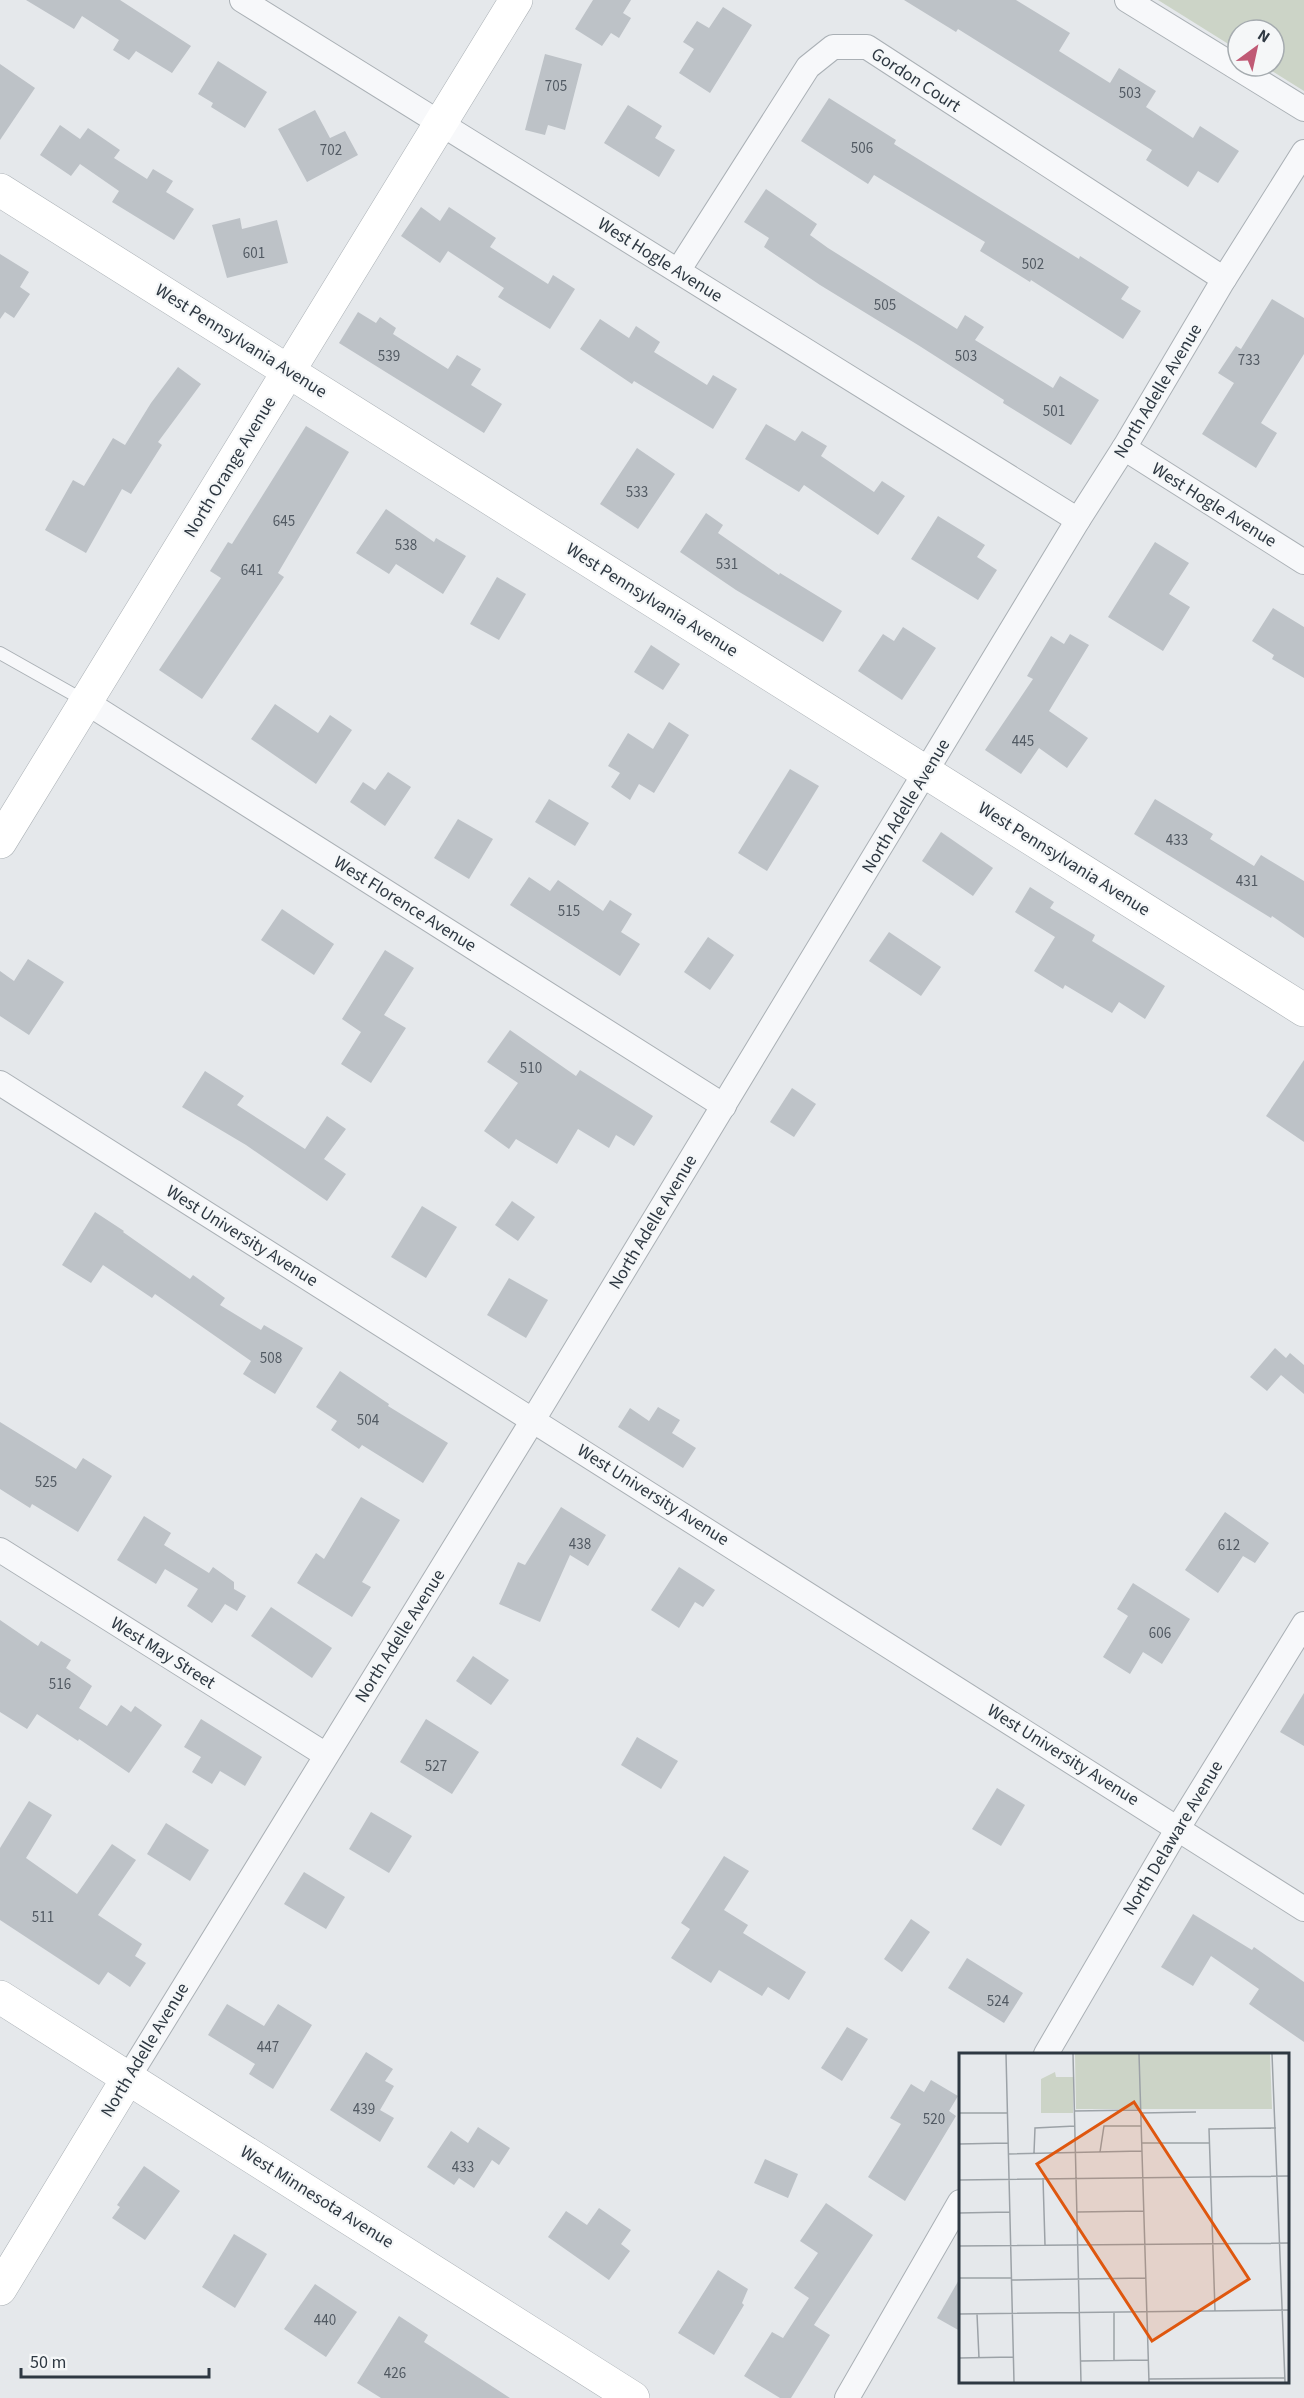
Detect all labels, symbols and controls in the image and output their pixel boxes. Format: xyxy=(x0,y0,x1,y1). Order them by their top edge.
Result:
north arrow xyxy=(1226,18,1286,78)
text: N xyxy=(1253,24,1274,48)
street label: Gordon Court xyxy=(866,42,966,118)
house number: 705 xyxy=(545,76,567,97)
house number: 503 xyxy=(1119,83,1141,104)
house number: 506 xyxy=(851,138,873,159)
house number: 702 xyxy=(320,140,342,161)
street label: West Hogle Avenue xyxy=(593,211,727,309)
house number: 601 xyxy=(243,243,265,264)
house number: 502 xyxy=(1022,254,1044,275)
street label: West Pennsylvania Avenue xyxy=(150,278,332,404)
house number: 505 xyxy=(874,295,896,316)
street label: North Adelle Avenue xyxy=(1108,319,1208,463)
house number: 539 xyxy=(378,346,400,367)
house number: 503 xyxy=(955,346,977,367)
house number: 733 xyxy=(1238,350,1260,371)
street label: North Orange Avenue xyxy=(178,392,282,542)
house number: 501 xyxy=(1043,401,1065,422)
street label: West Hogle Avenue xyxy=(1147,456,1281,554)
house number: 533 xyxy=(626,482,648,503)
house number: 645 xyxy=(273,511,295,532)
house number: 538 xyxy=(395,535,417,556)
street label: West Pennsylvania Avenue xyxy=(561,537,743,663)
house number: 531 xyxy=(716,554,738,575)
house number: 641 xyxy=(241,560,263,581)
house number: 445 xyxy=(1012,731,1034,752)
street label: North Adelle Avenue xyxy=(856,734,956,878)
street label: West Pennsylvania Avenue xyxy=(973,796,1155,922)
house number: 433 xyxy=(1166,830,1188,851)
street label: West Florence Avenue xyxy=(329,850,481,958)
house number: 431 xyxy=(1236,871,1258,892)
house number: 515 xyxy=(558,901,580,922)
house number: 510 xyxy=(520,1058,542,1079)
street label: North Adelle Avenue xyxy=(603,1150,703,1294)
street label: West University Avenue xyxy=(161,1179,323,1293)
house number: 508 xyxy=(260,1348,282,1369)
house number: 504 xyxy=(357,1410,380,1431)
street label: West University Avenue xyxy=(572,1438,734,1552)
house number: 525 xyxy=(35,1472,57,1493)
house number: 438 xyxy=(569,1534,591,1555)
house number: 612 xyxy=(1218,1535,1240,1556)
street label: North Adelle Avenue xyxy=(349,1564,451,1707)
street label: West May Street xyxy=(106,1611,220,1695)
house number: 606 xyxy=(1149,1623,1171,1644)
house number: 516 xyxy=(49,1674,71,1695)
street label: West University Avenue xyxy=(982,1698,1144,1812)
house number: 527 xyxy=(425,1756,447,1777)
street label: North Delaware Avenue xyxy=(1117,1756,1229,1920)
house number: 511 xyxy=(32,1907,54,1928)
street label: North Adelle Avenue xyxy=(95,1978,195,2122)
house number: 524 xyxy=(987,1991,1010,2012)
house number: 447 xyxy=(257,2037,279,2058)
inset map xyxy=(959,2053,1289,2383)
house number: 439 xyxy=(353,2099,375,2120)
house number: 520 xyxy=(923,2109,945,2130)
street label: West Minnesota Avenue xyxy=(235,2140,399,2255)
house number: 433 xyxy=(452,2157,474,2178)
house number: 440 xyxy=(314,2310,336,2331)
scale bar xyxy=(21,2341,208,2379)
text: 50 m xyxy=(30,2350,66,2375)
house number: 426 xyxy=(384,2363,406,2384)

